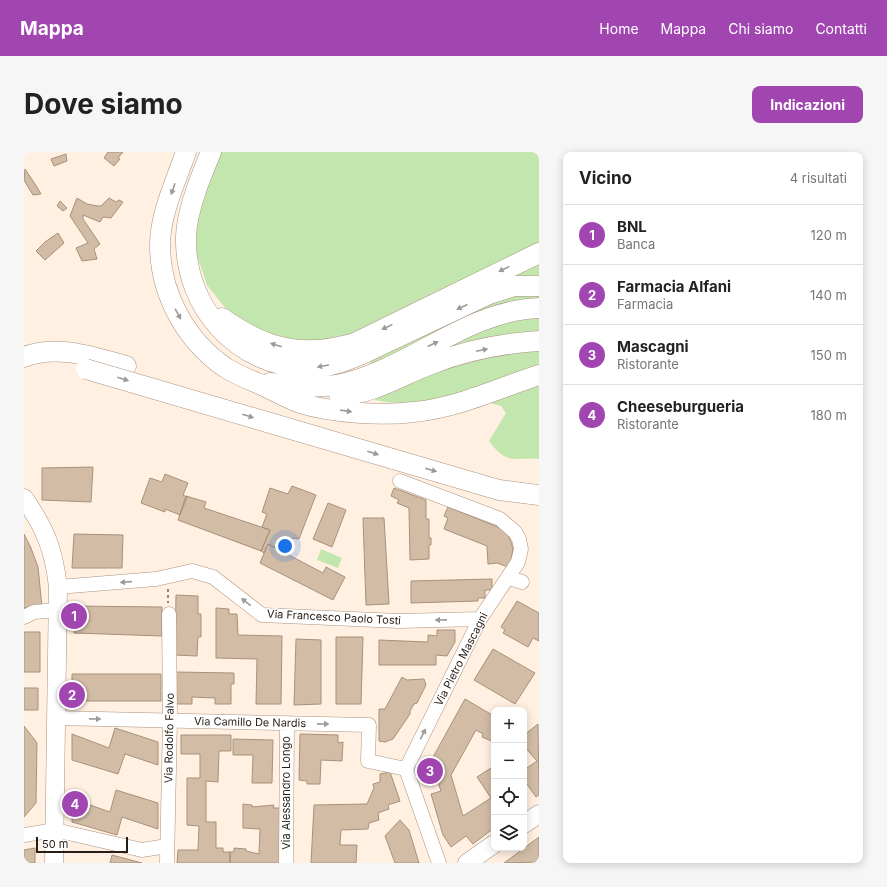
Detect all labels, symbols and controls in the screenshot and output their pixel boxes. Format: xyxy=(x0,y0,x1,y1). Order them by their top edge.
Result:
text: Mappa xyxy=(20,17,84,40)
text: Home xyxy=(599,20,639,37)
text: Mappa xyxy=(661,20,706,37)
text: Chi siamo xyxy=(728,20,793,37)
text: Contatti xyxy=(815,20,867,37)
button: Indicazioni xyxy=(752,86,863,123)
text: Dove siamo xyxy=(24,87,183,121)
text: Vicino xyxy=(579,168,632,188)
text: 4 risultati xyxy=(790,170,847,186)
one-way arrow xyxy=(170,183,176,195)
text: BNL xyxy=(617,217,647,236)
text: 1 xyxy=(589,227,595,243)
text: 120 m xyxy=(811,227,847,243)
text: Banca xyxy=(617,236,655,252)
one-way arrow xyxy=(498,266,509,272)
text: Farmacia Alfani xyxy=(617,277,731,296)
text: 2 xyxy=(588,287,596,303)
text: 140 m xyxy=(810,287,847,303)
text: Farmacia xyxy=(617,296,673,312)
one-way arrow xyxy=(456,304,468,310)
one-way arrow xyxy=(174,308,181,320)
one-way arrow xyxy=(381,324,393,330)
text: Mascagni xyxy=(617,337,689,356)
one-way arrow xyxy=(428,341,439,347)
one-way arrow xyxy=(270,342,282,348)
one-way arrow xyxy=(475,346,488,352)
text: 3 xyxy=(588,347,596,363)
text: 150 m xyxy=(811,347,847,363)
text: Ristorante xyxy=(617,356,679,372)
one-way arrow xyxy=(317,363,329,369)
one-way arrow xyxy=(118,376,130,382)
text: Cheeseburgueria xyxy=(617,397,744,416)
text: 4 xyxy=(588,407,596,423)
text: 180 m xyxy=(810,407,847,423)
one-way arrow xyxy=(340,408,352,414)
one-way arrow xyxy=(242,413,254,419)
text: Ristorante xyxy=(617,416,679,432)
one-way arrow xyxy=(367,450,379,456)
one-way arrow xyxy=(425,467,437,473)
your location xyxy=(275,536,295,556)
one-way arrow xyxy=(120,578,132,585)
one-way arrow xyxy=(240,598,251,606)
pin: 1 xyxy=(61,601,87,631)
street label: Via Francesco Paolo Tosti xyxy=(267,607,401,627)
street label: Via Pietro Mascagni xyxy=(431,610,491,708)
one-way arrow xyxy=(434,617,447,623)
pin: 2 xyxy=(59,680,85,710)
street label: Via Rodolfo Falvo xyxy=(161,692,177,783)
map controls xyxy=(491,707,527,851)
button: + xyxy=(491,707,527,743)
street label: Via Camillo De Nardis xyxy=(194,714,306,730)
one-way arrow xyxy=(89,715,101,722)
one-way arrow xyxy=(317,720,329,727)
one-way arrow xyxy=(420,728,426,740)
street label: Via Alessandro Longo xyxy=(279,736,293,850)
button: − xyxy=(491,743,527,779)
pin: 3 xyxy=(417,756,443,786)
button: locate xyxy=(491,779,527,815)
pin: 4 xyxy=(62,789,88,819)
button: layers xyxy=(491,815,527,851)
scale bar xyxy=(36,835,128,854)
text: 50 m xyxy=(42,837,68,851)

